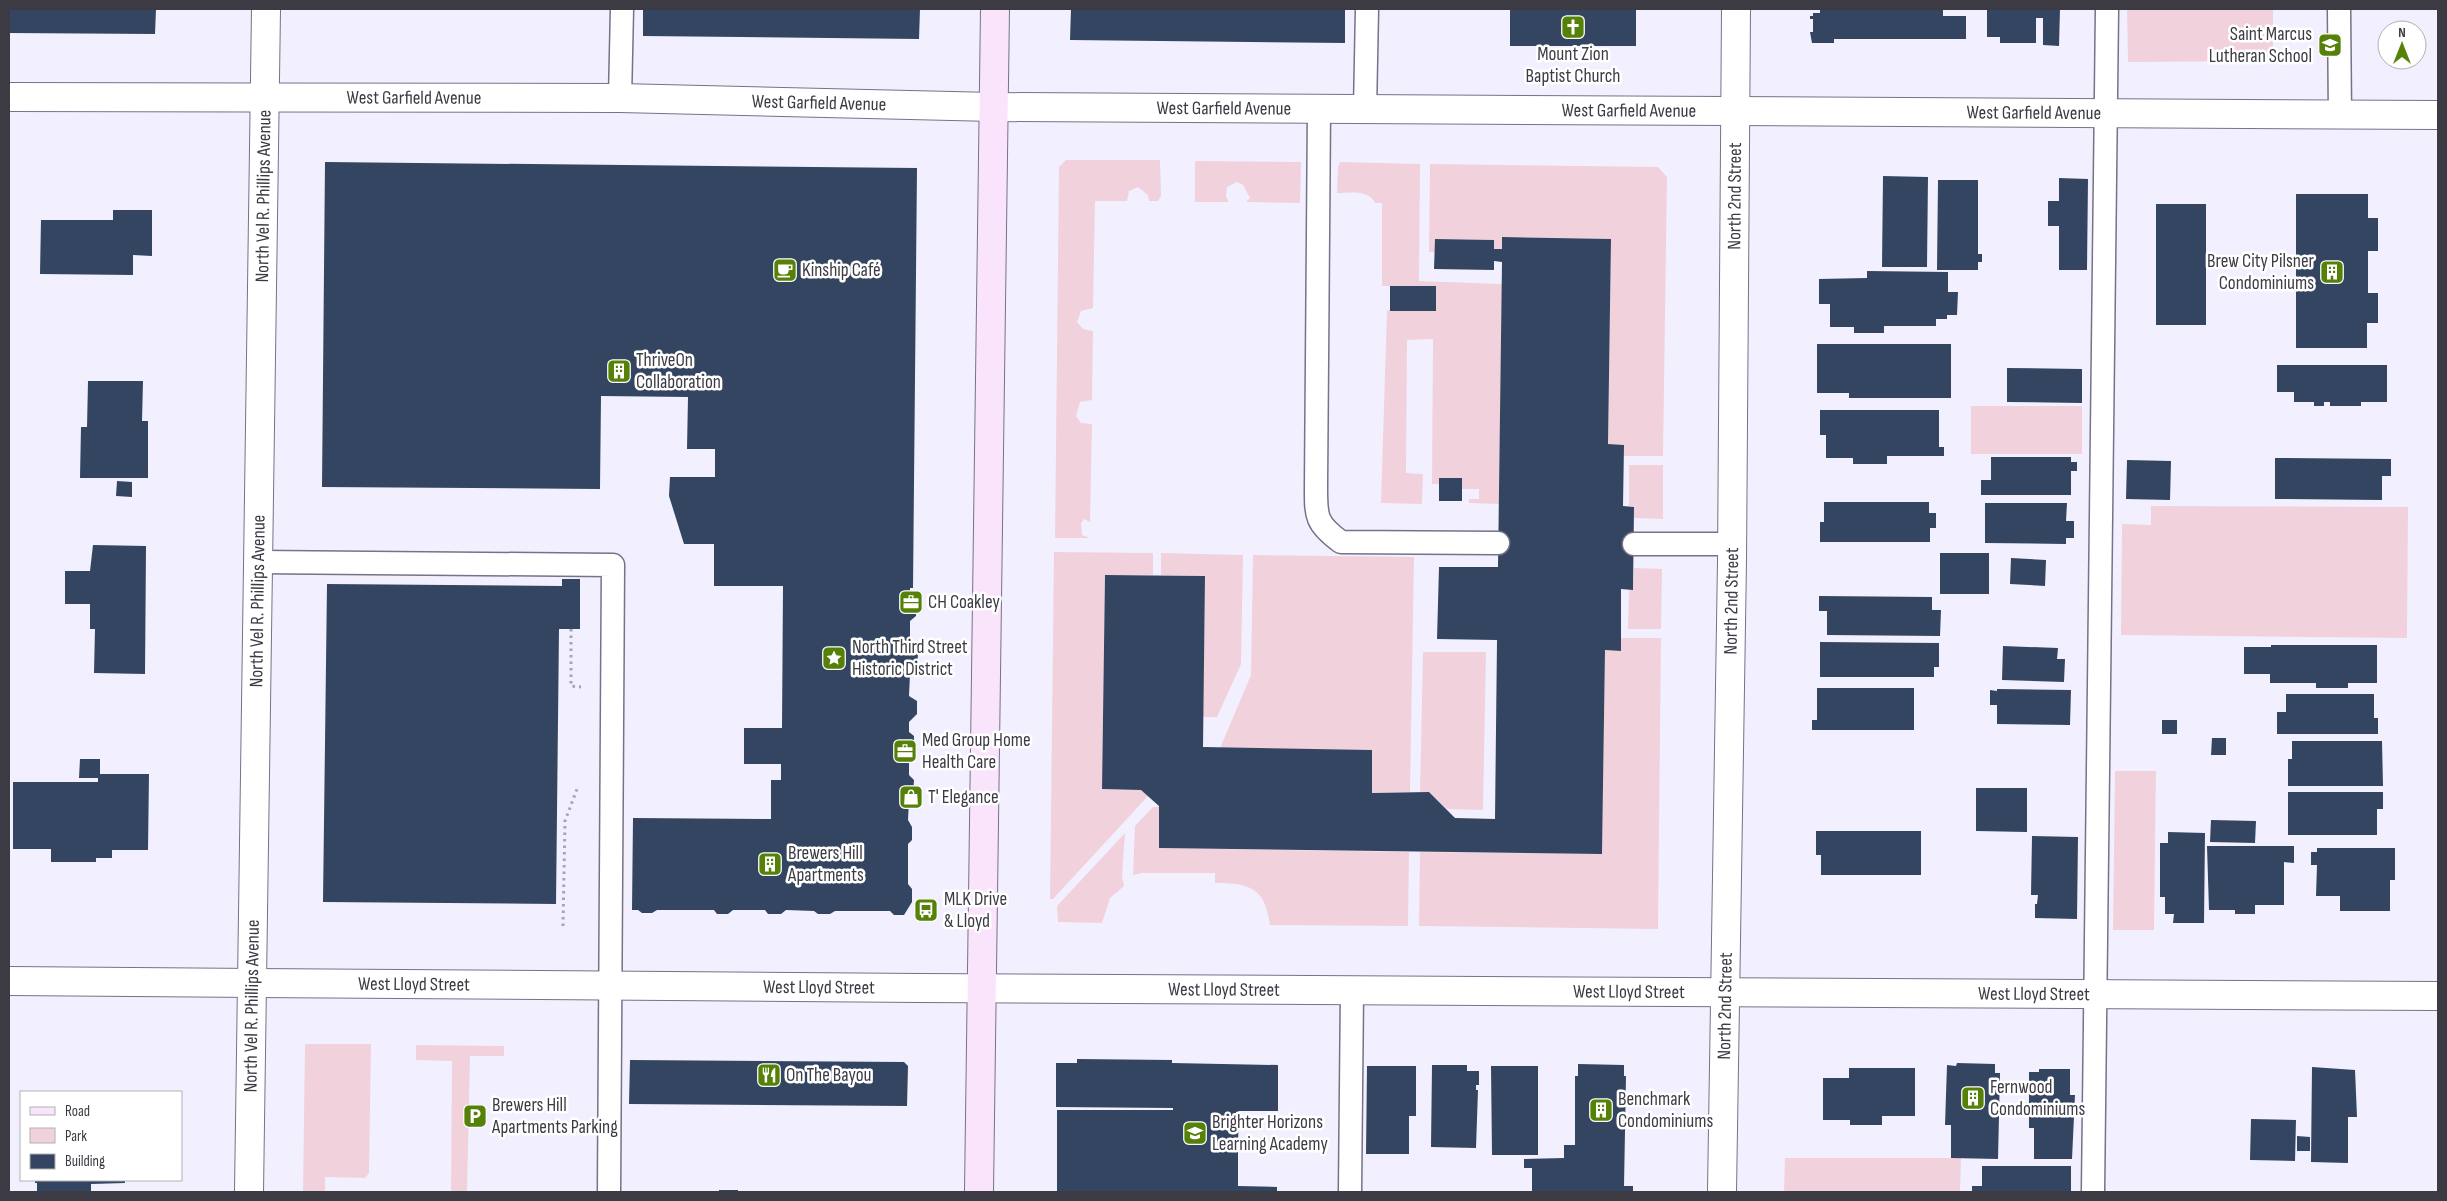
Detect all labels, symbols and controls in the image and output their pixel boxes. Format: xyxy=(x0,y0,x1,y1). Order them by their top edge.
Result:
church icon: Mount Zion Baptist Church xyxy=(1560,14,1586,40)
north arrow xyxy=(2377,20,2427,70)
place label: Saint Marcus Lutheran School xyxy=(2209,23,2312,68)
text: N xyxy=(2398,24,2406,41)
school or university icon: Saint Marcus Lutheran School xyxy=(2317,32,2343,58)
place label: Mount Zion Baptist Church xyxy=(1526,43,1620,88)
street label: West Garfield Avenue xyxy=(347,86,481,109)
street label: West Garfield Avenue xyxy=(751,90,887,116)
street label: West Garfield Avenue xyxy=(1156,96,1291,120)
street label: West Garfield Avenue xyxy=(1561,99,1696,122)
street label: West Garfield Avenue xyxy=(1966,101,2101,125)
street label: North Vel R. Phillips Avenue xyxy=(251,110,276,283)
street label: North 2nd Street xyxy=(1723,142,1747,250)
place label: Brew City Pilsner Condominiums xyxy=(2207,250,2315,295)
cafe icon: Kinship Café xyxy=(772,257,798,283)
place label: Kinship Café xyxy=(802,259,881,282)
building icon: Brew City Pilsner Condominiums xyxy=(2319,259,2345,285)
place label: ThriveOn Collaboration xyxy=(636,349,721,394)
building icon: ThriveOn Collaboration xyxy=(606,358,632,384)
street label: North Vel R. Phillips Avenue xyxy=(245,514,270,688)
street label: North 2nd Street xyxy=(1719,547,1744,655)
office icon: CH Coakley xyxy=(898,589,924,615)
place label: CH Coakley xyxy=(928,591,1000,614)
place label: North Third Street Historic District xyxy=(852,636,968,681)
place icon: North Third Street Historic District xyxy=(821,645,847,671)
place label: Med Group Home Health Care xyxy=(922,729,1031,774)
office icon: Med Group Home Health Care xyxy=(892,738,918,764)
shop icon: T' Elegance xyxy=(898,784,924,810)
place label: T' Elegance xyxy=(928,786,999,809)
place label: Brewers Hill Apartments xyxy=(787,842,864,887)
building icon: Brewers Hill Apartments xyxy=(757,851,783,877)
place label: MLK Drive & Lloyd xyxy=(944,888,1007,933)
bus stop icon: MLK Drive & Lloyd xyxy=(913,897,939,923)
street label: North Vel R. Phillips Avenue xyxy=(239,919,264,1093)
street label: North 2nd Street xyxy=(1713,952,1737,1060)
street label: West Lloyd Street xyxy=(358,972,470,996)
street label: West Lloyd Street xyxy=(763,975,875,999)
street label: West Lloyd Street xyxy=(1168,978,1280,1001)
street label: West Lloyd Street xyxy=(1573,980,1685,1004)
street label: West Lloyd Street xyxy=(1978,982,2090,1006)
restaurant icon: On The Bayou xyxy=(756,1062,782,1088)
place label: On The Bayou xyxy=(786,1064,872,1087)
place label: Fernwood Condominiums xyxy=(1990,1076,2085,1121)
building icon: Fernwood Condominiums xyxy=(1960,1085,1986,1111)
place label: Benchmark Condominiums xyxy=(1618,1088,1713,1133)
legend xyxy=(20,1091,182,1181)
place label: Brewers Hill Apartments Parking xyxy=(491,1094,618,1139)
building icon: Benchmark Condominiums xyxy=(1588,1097,1614,1123)
text: Road xyxy=(65,1102,90,1121)
parking icon: Brewers Hill Apartments Parking xyxy=(462,1103,488,1129)
place label: Brighter Horizons Learning Academy xyxy=(1212,1111,1328,1156)
school or university icon: Brighter Horizons Learning Academy xyxy=(1182,1120,1208,1146)
text: Park xyxy=(65,1127,87,1146)
text: Building xyxy=(65,1152,105,1171)

